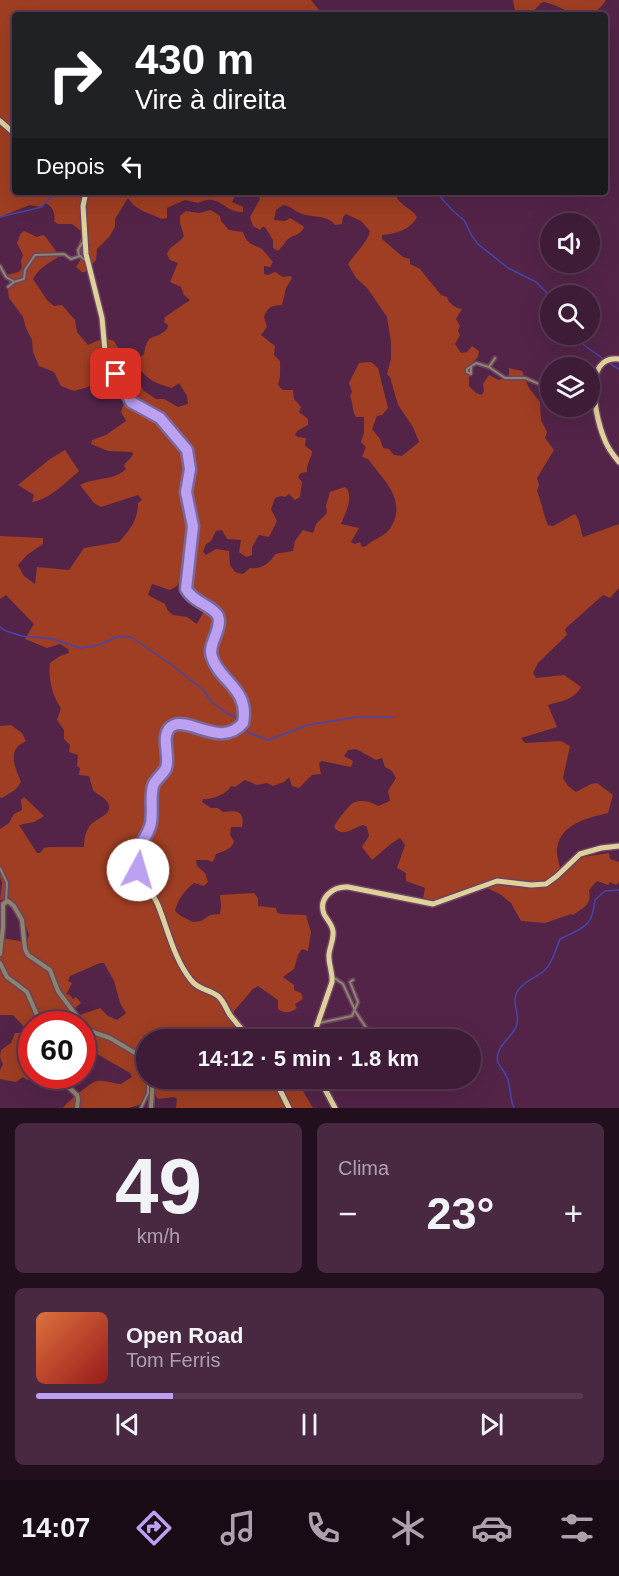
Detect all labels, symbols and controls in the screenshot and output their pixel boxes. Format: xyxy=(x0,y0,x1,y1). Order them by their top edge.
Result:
icon: right xyxy=(36,36,114,114)
text: 430 m xyxy=(135,36,254,83)
text: Vire à direita xyxy=(135,85,286,115)
icon: left xyxy=(116,150,149,183)
text: Depois xyxy=(36,154,104,179)
map controls xyxy=(540,213,600,417)
button: sound xyxy=(540,213,600,273)
button: search xyxy=(540,285,600,345)
pin xyxy=(90,348,141,399)
icon: arrive xyxy=(99,357,132,390)
button: layers xyxy=(540,357,600,417)
position arrow xyxy=(106,838,170,902)
speed limit sign: 60 xyxy=(18,1011,96,1089)
text: 14:12 · 5 min · 1.8 km xyxy=(198,1046,419,1071)
text: 49 xyxy=(115,1142,202,1230)
text: Clima xyxy=(338,1157,389,1179)
text: 23° xyxy=(426,1188,495,1239)
text: − xyxy=(338,1195,357,1232)
text: + xyxy=(564,1195,583,1232)
text: km/h xyxy=(137,1225,180,1247)
text: Open Road xyxy=(126,1323,243,1348)
text: Tom Ferris xyxy=(126,1349,220,1371)
icon: previous xyxy=(111,1408,144,1441)
icon: pause xyxy=(293,1408,326,1441)
icon: next xyxy=(475,1408,508,1441)
icon: directions xyxy=(133,1507,175,1549)
icon: music xyxy=(217,1507,259,1549)
icon: phone xyxy=(302,1507,344,1549)
icon: climate xyxy=(387,1507,429,1549)
icon: car xyxy=(471,1507,513,1549)
icon: filters xyxy=(556,1507,598,1549)
text: 14:07 xyxy=(21,1513,90,1543)

